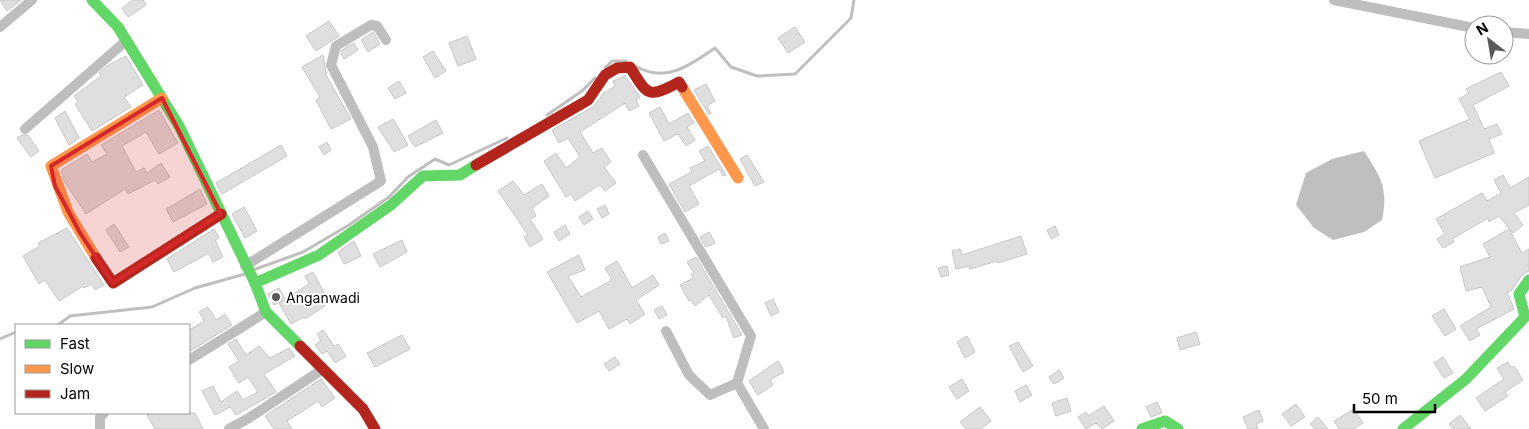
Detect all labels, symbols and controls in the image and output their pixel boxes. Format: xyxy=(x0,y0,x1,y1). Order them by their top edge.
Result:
north arrow xyxy=(1464,15,1514,65)
text: N xyxy=(1473,18,1491,38)
place label: Anganwadi xyxy=(286,289,360,306)
marker: Anganwadi xyxy=(270,291,282,303)
legend xyxy=(15,324,190,414)
text: Fast xyxy=(60,334,90,353)
text: Slow xyxy=(60,359,94,378)
scale bar xyxy=(1354,382,1435,414)
text: Jam xyxy=(60,384,90,403)
text: 50 m xyxy=(1362,389,1398,408)

